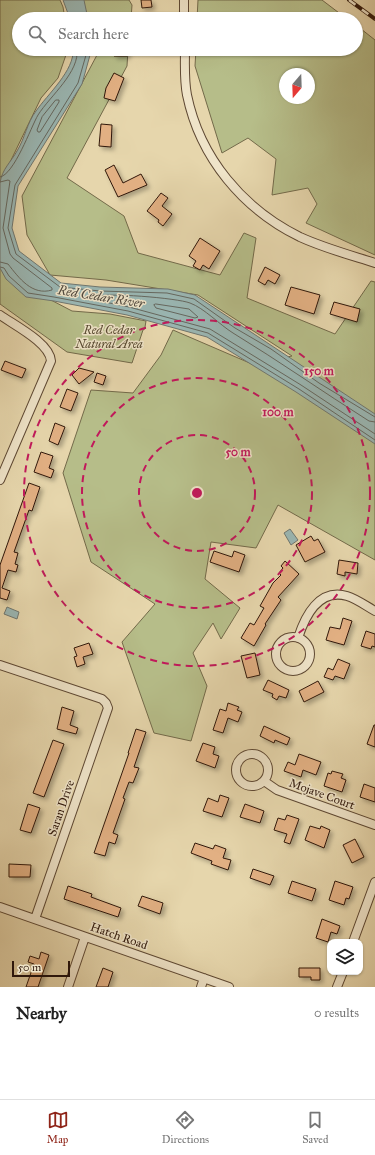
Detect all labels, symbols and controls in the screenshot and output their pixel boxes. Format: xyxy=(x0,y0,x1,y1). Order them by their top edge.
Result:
search box xyxy=(12,12,363,56)
icon: search xyxy=(26,23,48,45)
text: Search here xyxy=(58,25,129,43)
north arrow xyxy=(279,68,315,104)
water label: Red Cedar River xyxy=(56,282,146,312)
park label: Red Cedar Natural Area xyxy=(74,323,143,351)
text: 150 m xyxy=(304,364,335,378)
text: 100 m xyxy=(262,405,295,419)
text: 50 m xyxy=(225,445,252,459)
centre of rings xyxy=(190,486,204,500)
street label: Mojave Court xyxy=(287,776,357,813)
street label: Saran Drive xyxy=(45,778,77,838)
street label: Hatch Road xyxy=(89,920,149,952)
map controls xyxy=(327,939,363,975)
button: layers xyxy=(327,939,363,975)
scale bar xyxy=(12,959,70,978)
text: 50 m xyxy=(18,961,41,974)
text: Nearby xyxy=(16,1003,67,1024)
text: 0 results xyxy=(314,1005,359,1021)
tab: Map xyxy=(47,1109,69,1146)
tab: Directions xyxy=(162,1109,209,1146)
tab: Saved xyxy=(302,1109,328,1146)

